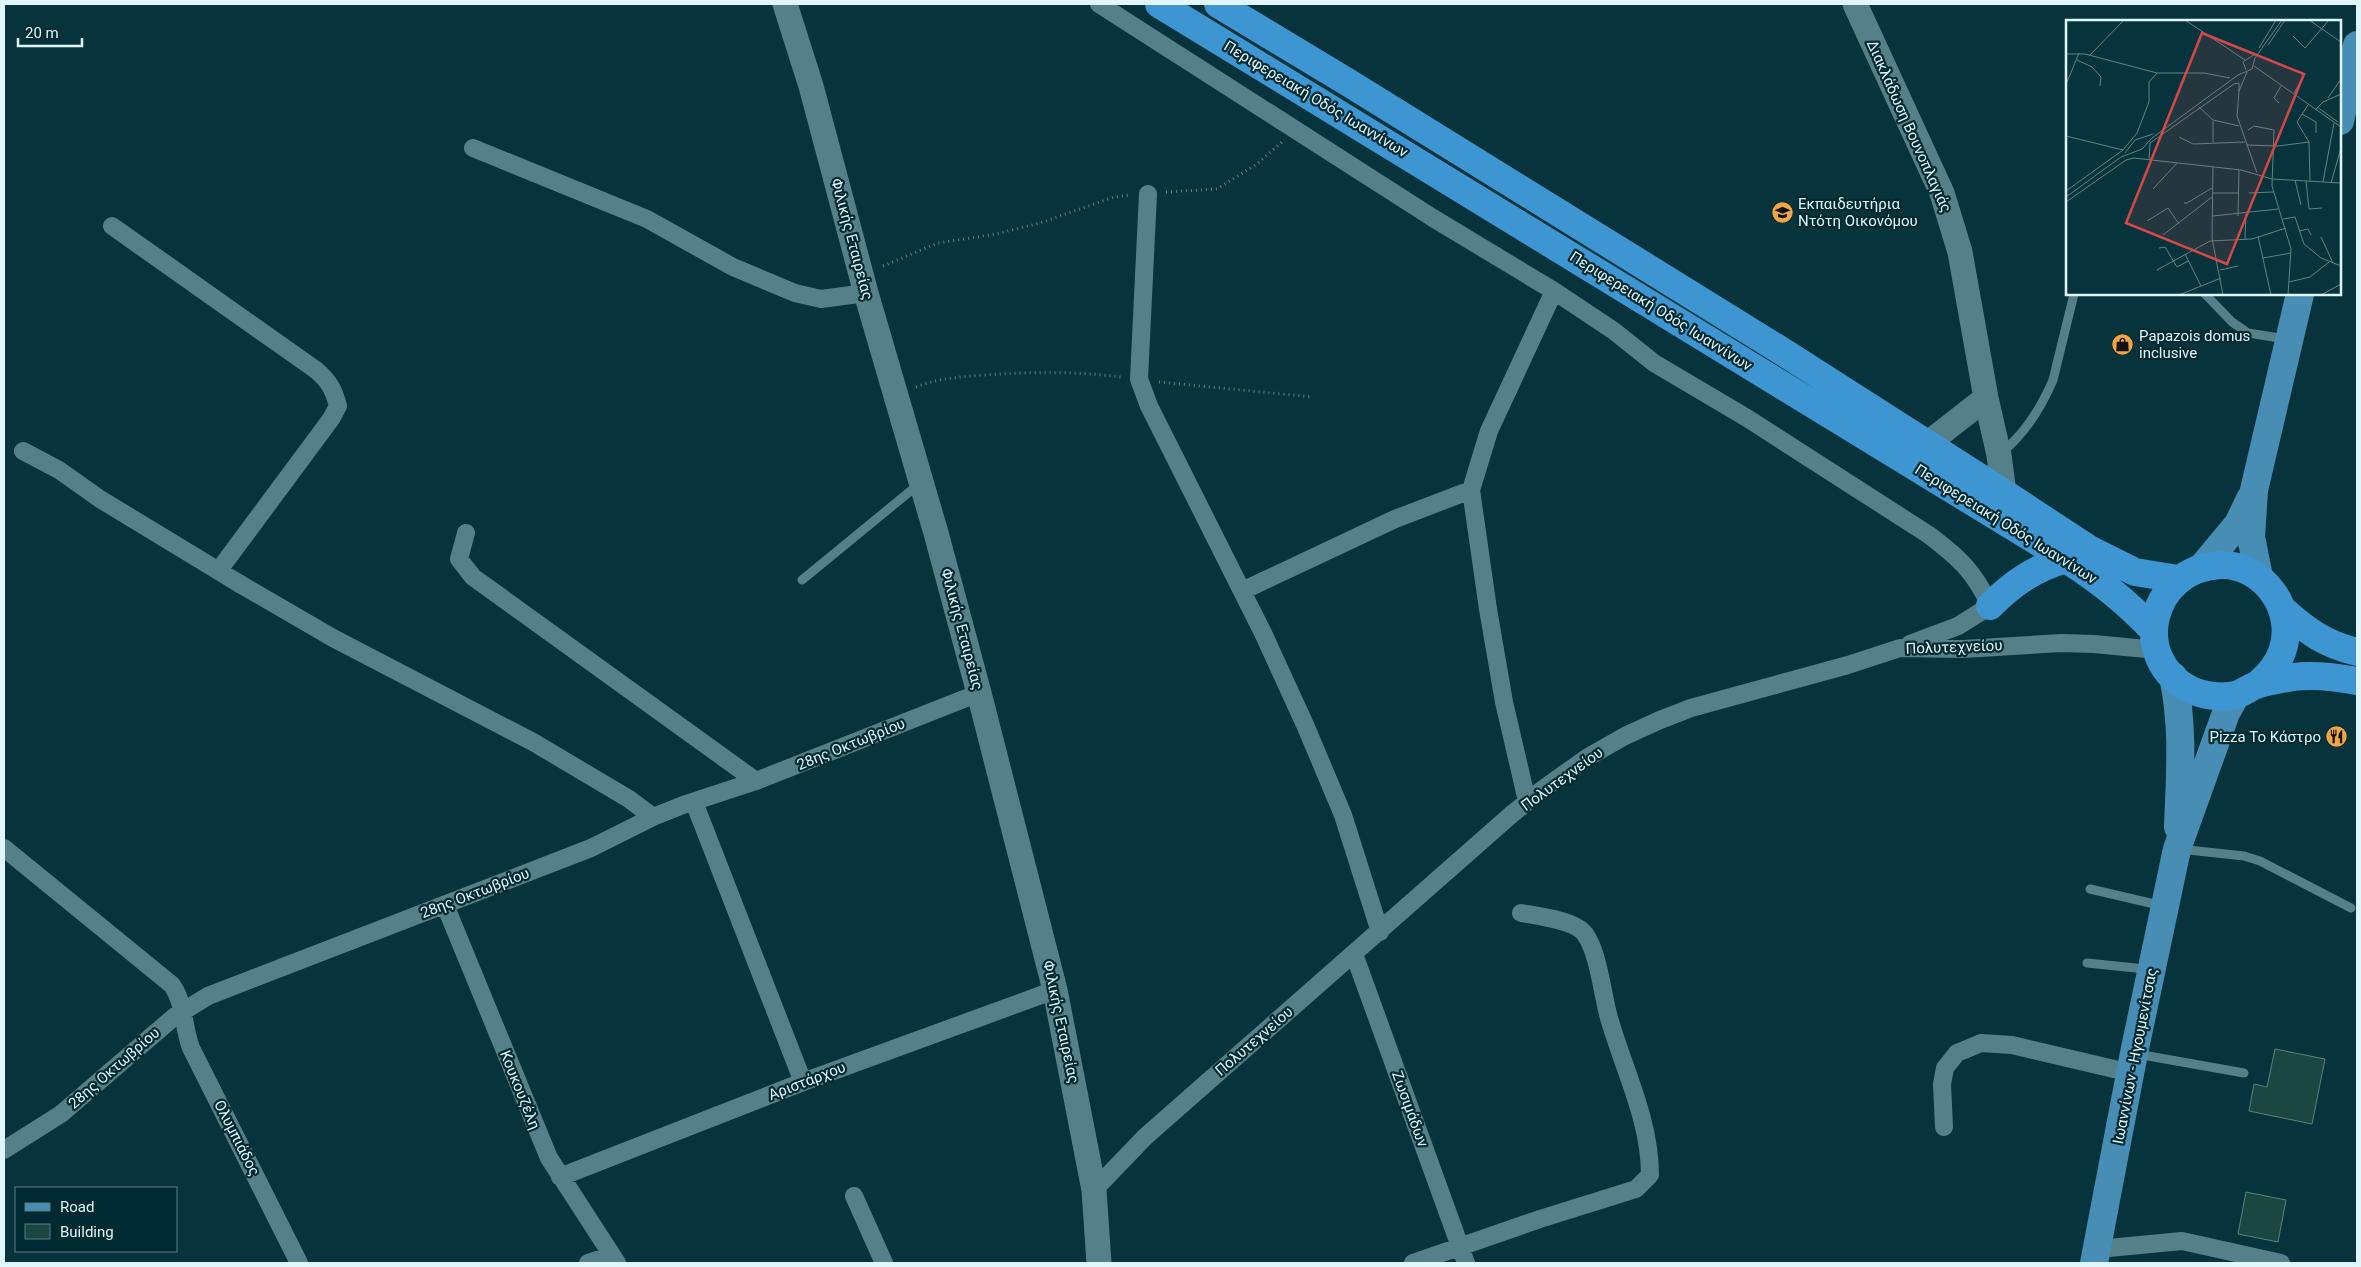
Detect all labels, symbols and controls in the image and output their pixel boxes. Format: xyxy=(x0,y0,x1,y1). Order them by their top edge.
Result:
scale bar xyxy=(18,15,81,47)
inset map xyxy=(2066,20,2341,295)
text: 20 m xyxy=(25,24,59,42)
street label: Περιφερειακή Οδός Ιωαννίνων xyxy=(1221,37,1411,161)
street label: Διακλάδωση Βουνοπλαγιάς xyxy=(1863,37,1955,215)
street label: Φιλικής Εταιρείας xyxy=(827,176,877,302)
place label: Εκπαιδευτήρια Ντότη Οικονόμου xyxy=(1798,195,1918,230)
school or university icon: Εκπαιδευτήρια Ντότη Οικονόμου xyxy=(1770,201,1794,225)
street label: Περιφερειακή Οδός Ιωαννίνων xyxy=(1567,247,1755,375)
place label: Papazois domus inclusive xyxy=(2139,327,2250,362)
shop icon: Papazois domus inclusive xyxy=(2111,333,2135,357)
street label: Περιφερειακή Οδός Ιωαννίνων xyxy=(1912,460,2100,588)
street label: Φιλικής Εταιρείας xyxy=(937,566,987,692)
street label: Πολυτεχνείου xyxy=(1905,636,2003,658)
street label: 28ης Οκτωβρίου xyxy=(794,714,908,774)
restaurant icon: Pizza Το Κάστρο xyxy=(2325,725,2349,749)
place label: Pizza Το Κάστρο xyxy=(2209,728,2321,746)
street label: Πολυτεχνείου xyxy=(1518,743,1606,815)
street label: 28ης Οκτωβρίου xyxy=(418,864,532,922)
street label: Φιλικής Εταιρείας xyxy=(1039,959,1083,1085)
street label: Ιωαννίνων - Ηγουμενίτσας xyxy=(2109,966,2161,1146)
street label: Πολυτεχνείου xyxy=(1212,1002,1296,1080)
street label: 28ης Οκτωβρίου xyxy=(65,1023,163,1113)
street label: Κουκουζέλη xyxy=(496,1048,544,1132)
street label: Αριστάρχου xyxy=(766,1058,848,1104)
street label: Ζωσιμάδων xyxy=(1388,1068,1432,1150)
street label: Ολυμπιάδος xyxy=(210,1097,264,1179)
legend xyxy=(15,1187,178,1252)
text: Road xyxy=(60,1198,94,1216)
text: Building xyxy=(60,1223,114,1241)

